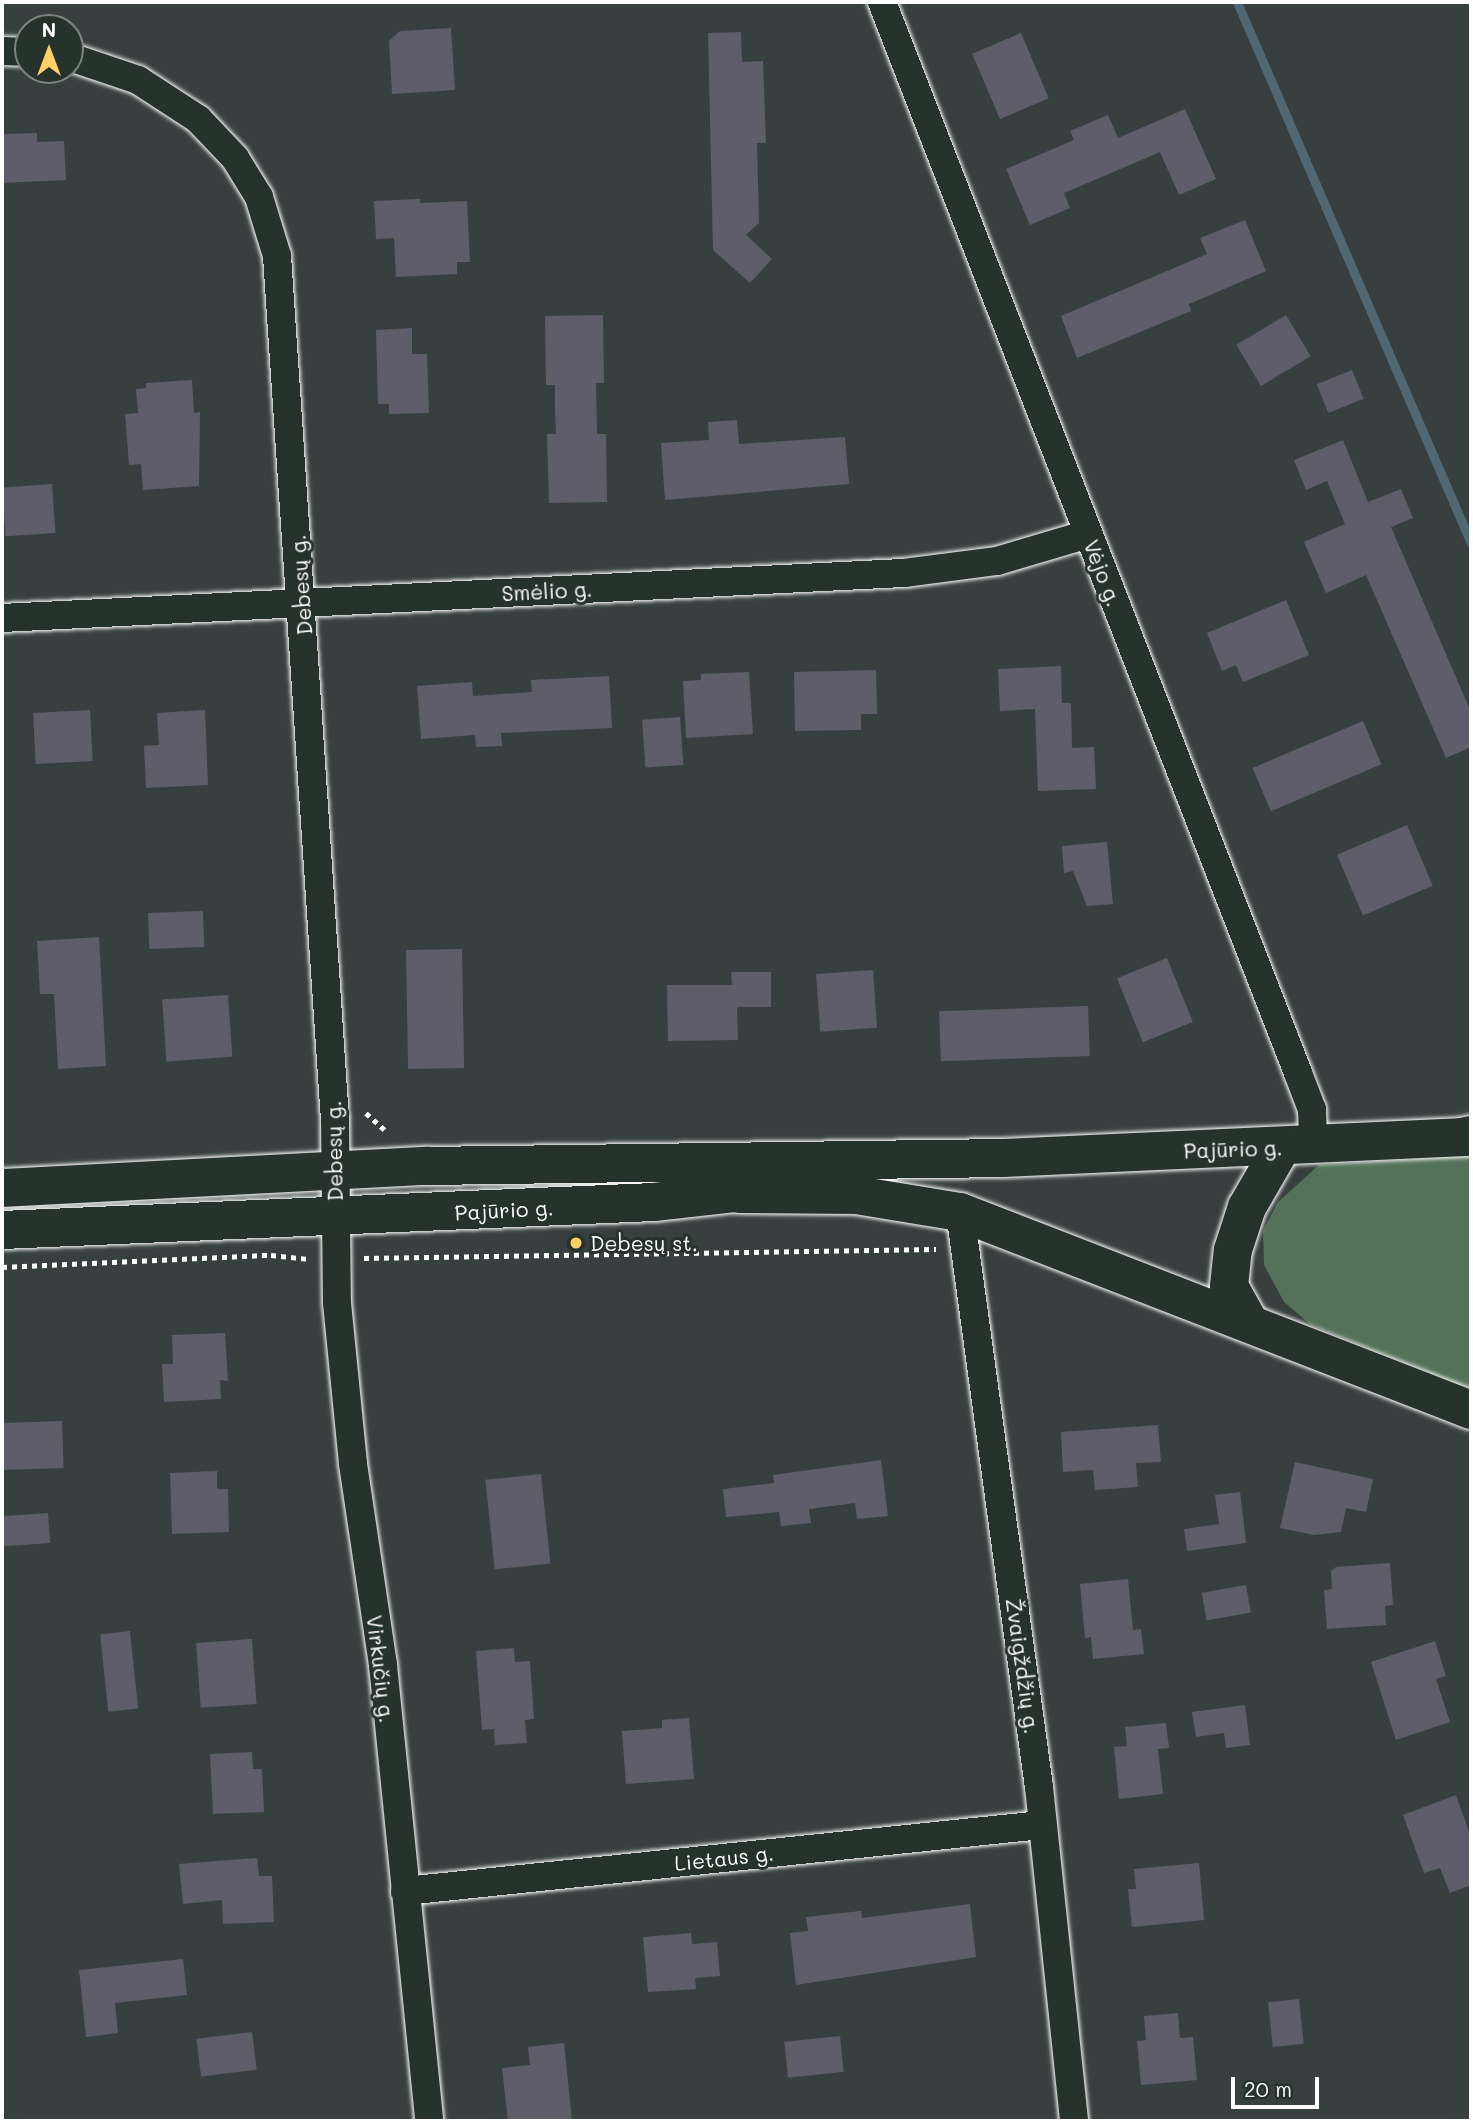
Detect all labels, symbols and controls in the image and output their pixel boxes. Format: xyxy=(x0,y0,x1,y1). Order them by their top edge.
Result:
north arrow xyxy=(14,14,84,84)
text: N xyxy=(42,17,56,42)
street label: Debesų g. xyxy=(285,534,317,636)
street label: Vėjo g. xyxy=(1079,536,1127,610)
street label: Smėlio g. xyxy=(501,576,593,606)
street label: Debesų g. xyxy=(321,1100,347,1202)
street label: Pajūrio g. xyxy=(1183,1135,1283,1163)
street label: Pajūrio g. xyxy=(454,1195,554,1225)
place label: Debesų st. xyxy=(590,1230,698,1256)
marker: Debesų st. xyxy=(568,1235,584,1251)
street label: Žvaigždžių g. xyxy=(1001,1597,1045,1735)
street label: Virkučių g. xyxy=(362,1614,400,1724)
street label: Lietaus g. xyxy=(673,1840,775,1876)
scale bar xyxy=(1235,2064,1322,2108)
text: 20 m xyxy=(1244,2075,1292,2102)

